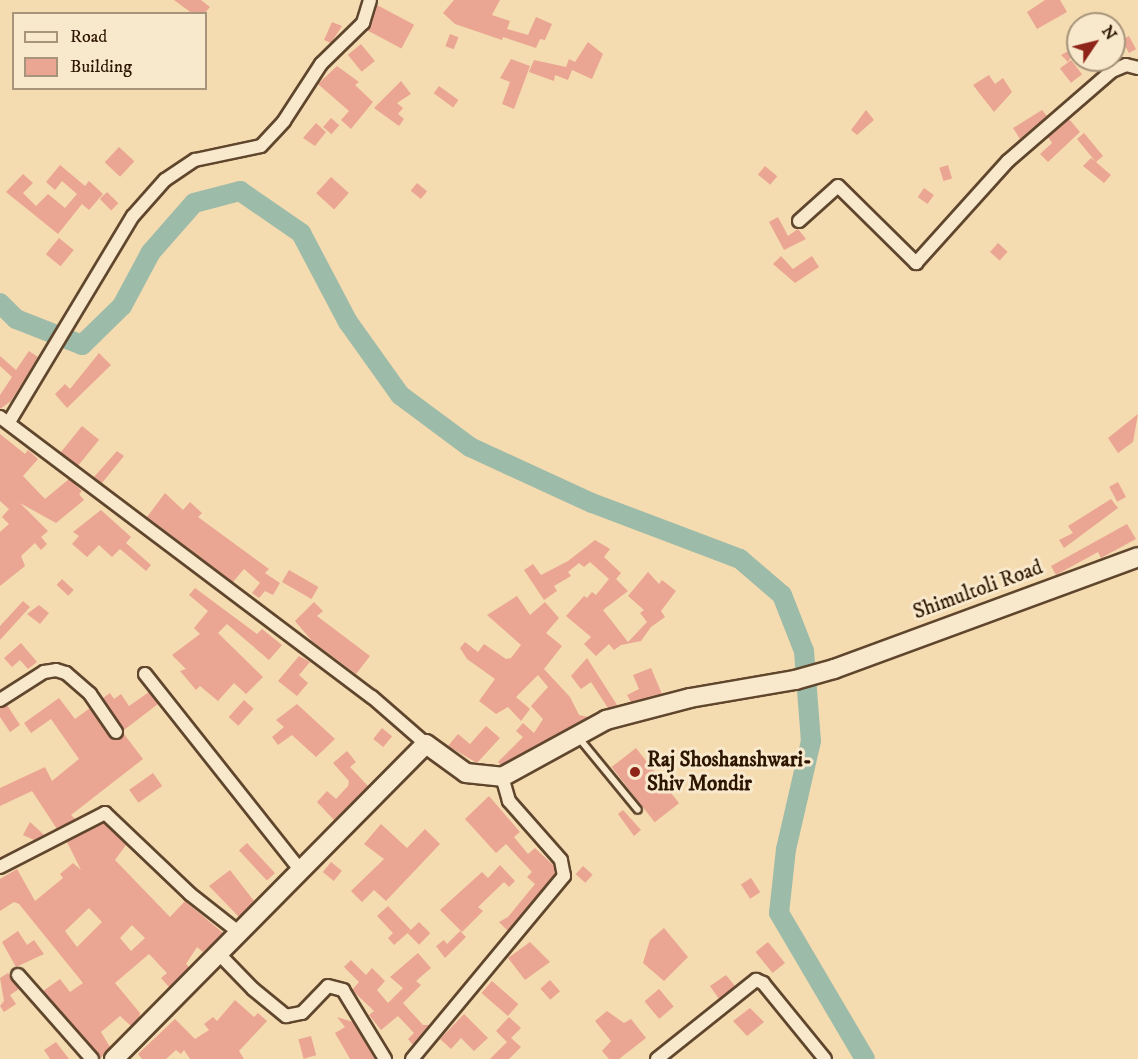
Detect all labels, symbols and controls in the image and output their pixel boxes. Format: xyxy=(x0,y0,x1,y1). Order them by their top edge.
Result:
legend xyxy=(12,12,207,90)
north arrow xyxy=(1066,12,1126,72)
text: N xyxy=(1097,22,1121,44)
text: Road xyxy=(70,26,107,48)
text: Building xyxy=(70,56,132,78)
street label: Shimultoli Road xyxy=(910,555,1046,625)
place label: Raj Shoshanshwari- Shiv Mondir xyxy=(647,747,811,797)
marker: Raj Shoshanshwari- Shiv Mondir xyxy=(628,765,642,779)

